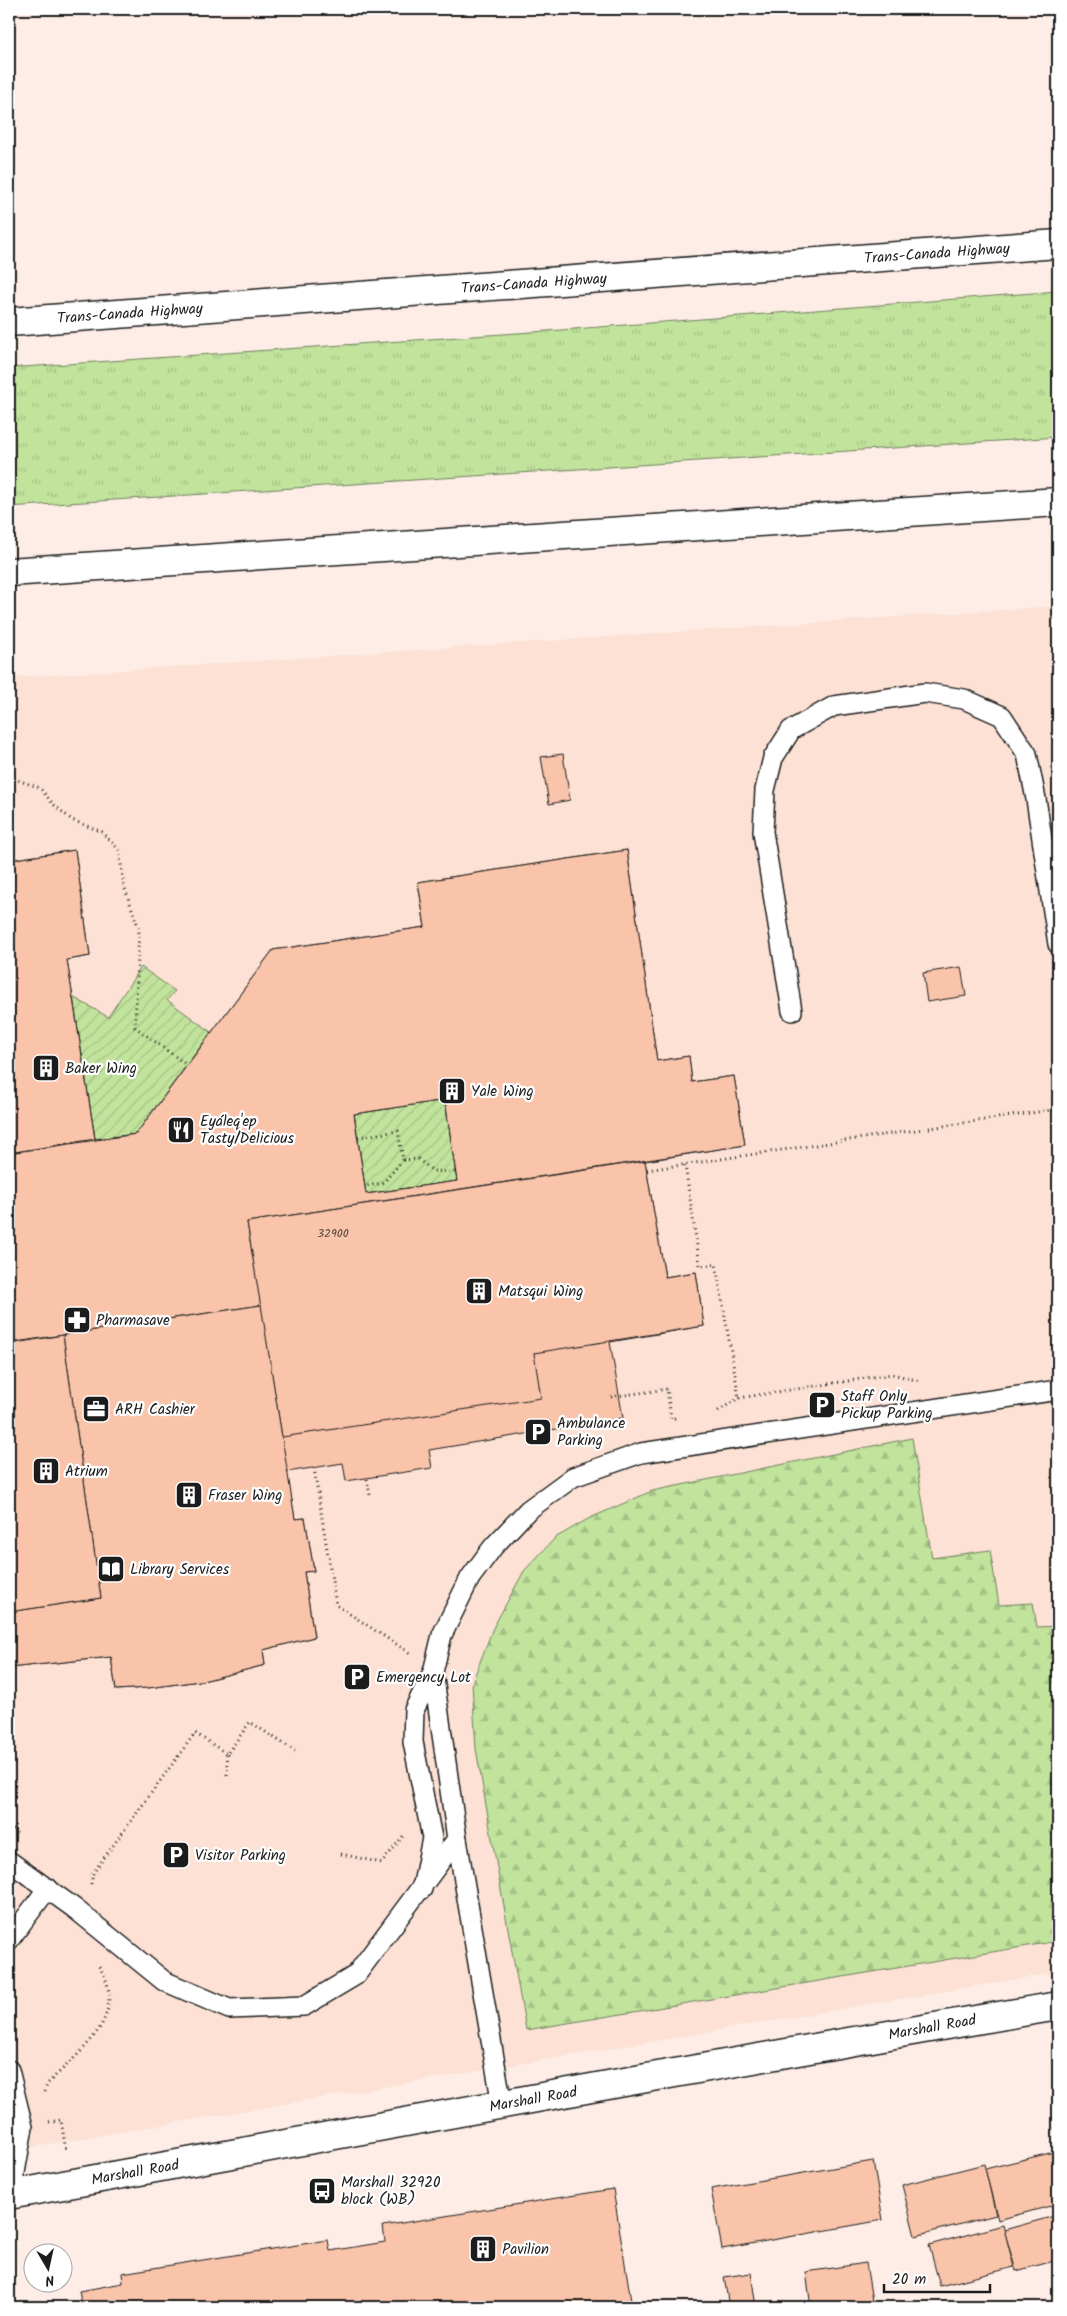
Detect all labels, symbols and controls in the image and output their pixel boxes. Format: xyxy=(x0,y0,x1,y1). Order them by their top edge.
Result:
street label: Trans-Canada Highway xyxy=(863,237,1012,271)
street label: Trans-Canada Highway xyxy=(460,267,609,301)
street label: Trans-Canada Highway xyxy=(56,297,205,331)
building icon: Baker Wing xyxy=(31,1053,61,1083)
place label: Baker Wing xyxy=(65,1057,137,1081)
building icon: Yale Wing xyxy=(437,1076,467,1106)
place label: Yale Wing xyxy=(471,1080,534,1104)
place label: Eyáleq'ep Tasty/Delicious xyxy=(200,1110,295,1151)
restaurant icon: Eyáleq'ep Tasty/Delicious xyxy=(166,1115,196,1145)
house number: 32900 xyxy=(317,1224,349,1243)
building icon: Matsqui Wing xyxy=(464,1276,494,1306)
place label: Matsqui Wing xyxy=(498,1280,583,1304)
pharmacy icon: Pharmasave xyxy=(62,1305,92,1335)
place label: Pharmasave xyxy=(96,1309,170,1333)
place label: Staff Only Pickup Parking xyxy=(841,1385,933,1426)
parking icon: Staff Only Pickup Parking xyxy=(807,1390,837,1420)
office icon: ARH Cashier xyxy=(81,1394,111,1424)
place label: ARH Cashier xyxy=(115,1398,196,1422)
place label: Ambulance Parking xyxy=(557,1412,626,1453)
parking icon: Ambulance Parking xyxy=(523,1417,553,1447)
building icon: Atrium xyxy=(31,1456,61,1486)
place label: Atrium xyxy=(65,1460,108,1484)
building icon: Fraser Wing xyxy=(174,1480,204,1510)
place label: Fraser Wing xyxy=(208,1484,282,1508)
library icon: Library Services xyxy=(96,1554,126,1584)
place label: Library Services xyxy=(130,1558,230,1582)
parking icon: Emergency Lot xyxy=(342,1662,372,1692)
place label: Emergency Lot xyxy=(376,1666,471,1690)
parking icon: Visitor Parking xyxy=(161,1840,191,1870)
place label: Visitor Parking xyxy=(195,1844,286,1868)
street label: Marshall Road xyxy=(886,2008,978,2048)
street label: Marshall Road xyxy=(487,2080,579,2120)
street label: Marshall Road xyxy=(89,2153,181,2193)
place label: Marshall 32920 block (WB) xyxy=(341,2171,441,2212)
bus stop icon: Marshall 32920 block (WB) xyxy=(307,2176,337,2206)
building icon: Pavilion xyxy=(468,2234,498,2264)
place label: Pavilion xyxy=(502,2238,549,2262)
north arrow xyxy=(22,2244,72,2294)
scale bar xyxy=(884,2261,991,2293)
text: N xyxy=(44,2268,56,2291)
text: 20 m xyxy=(892,2268,926,2292)

